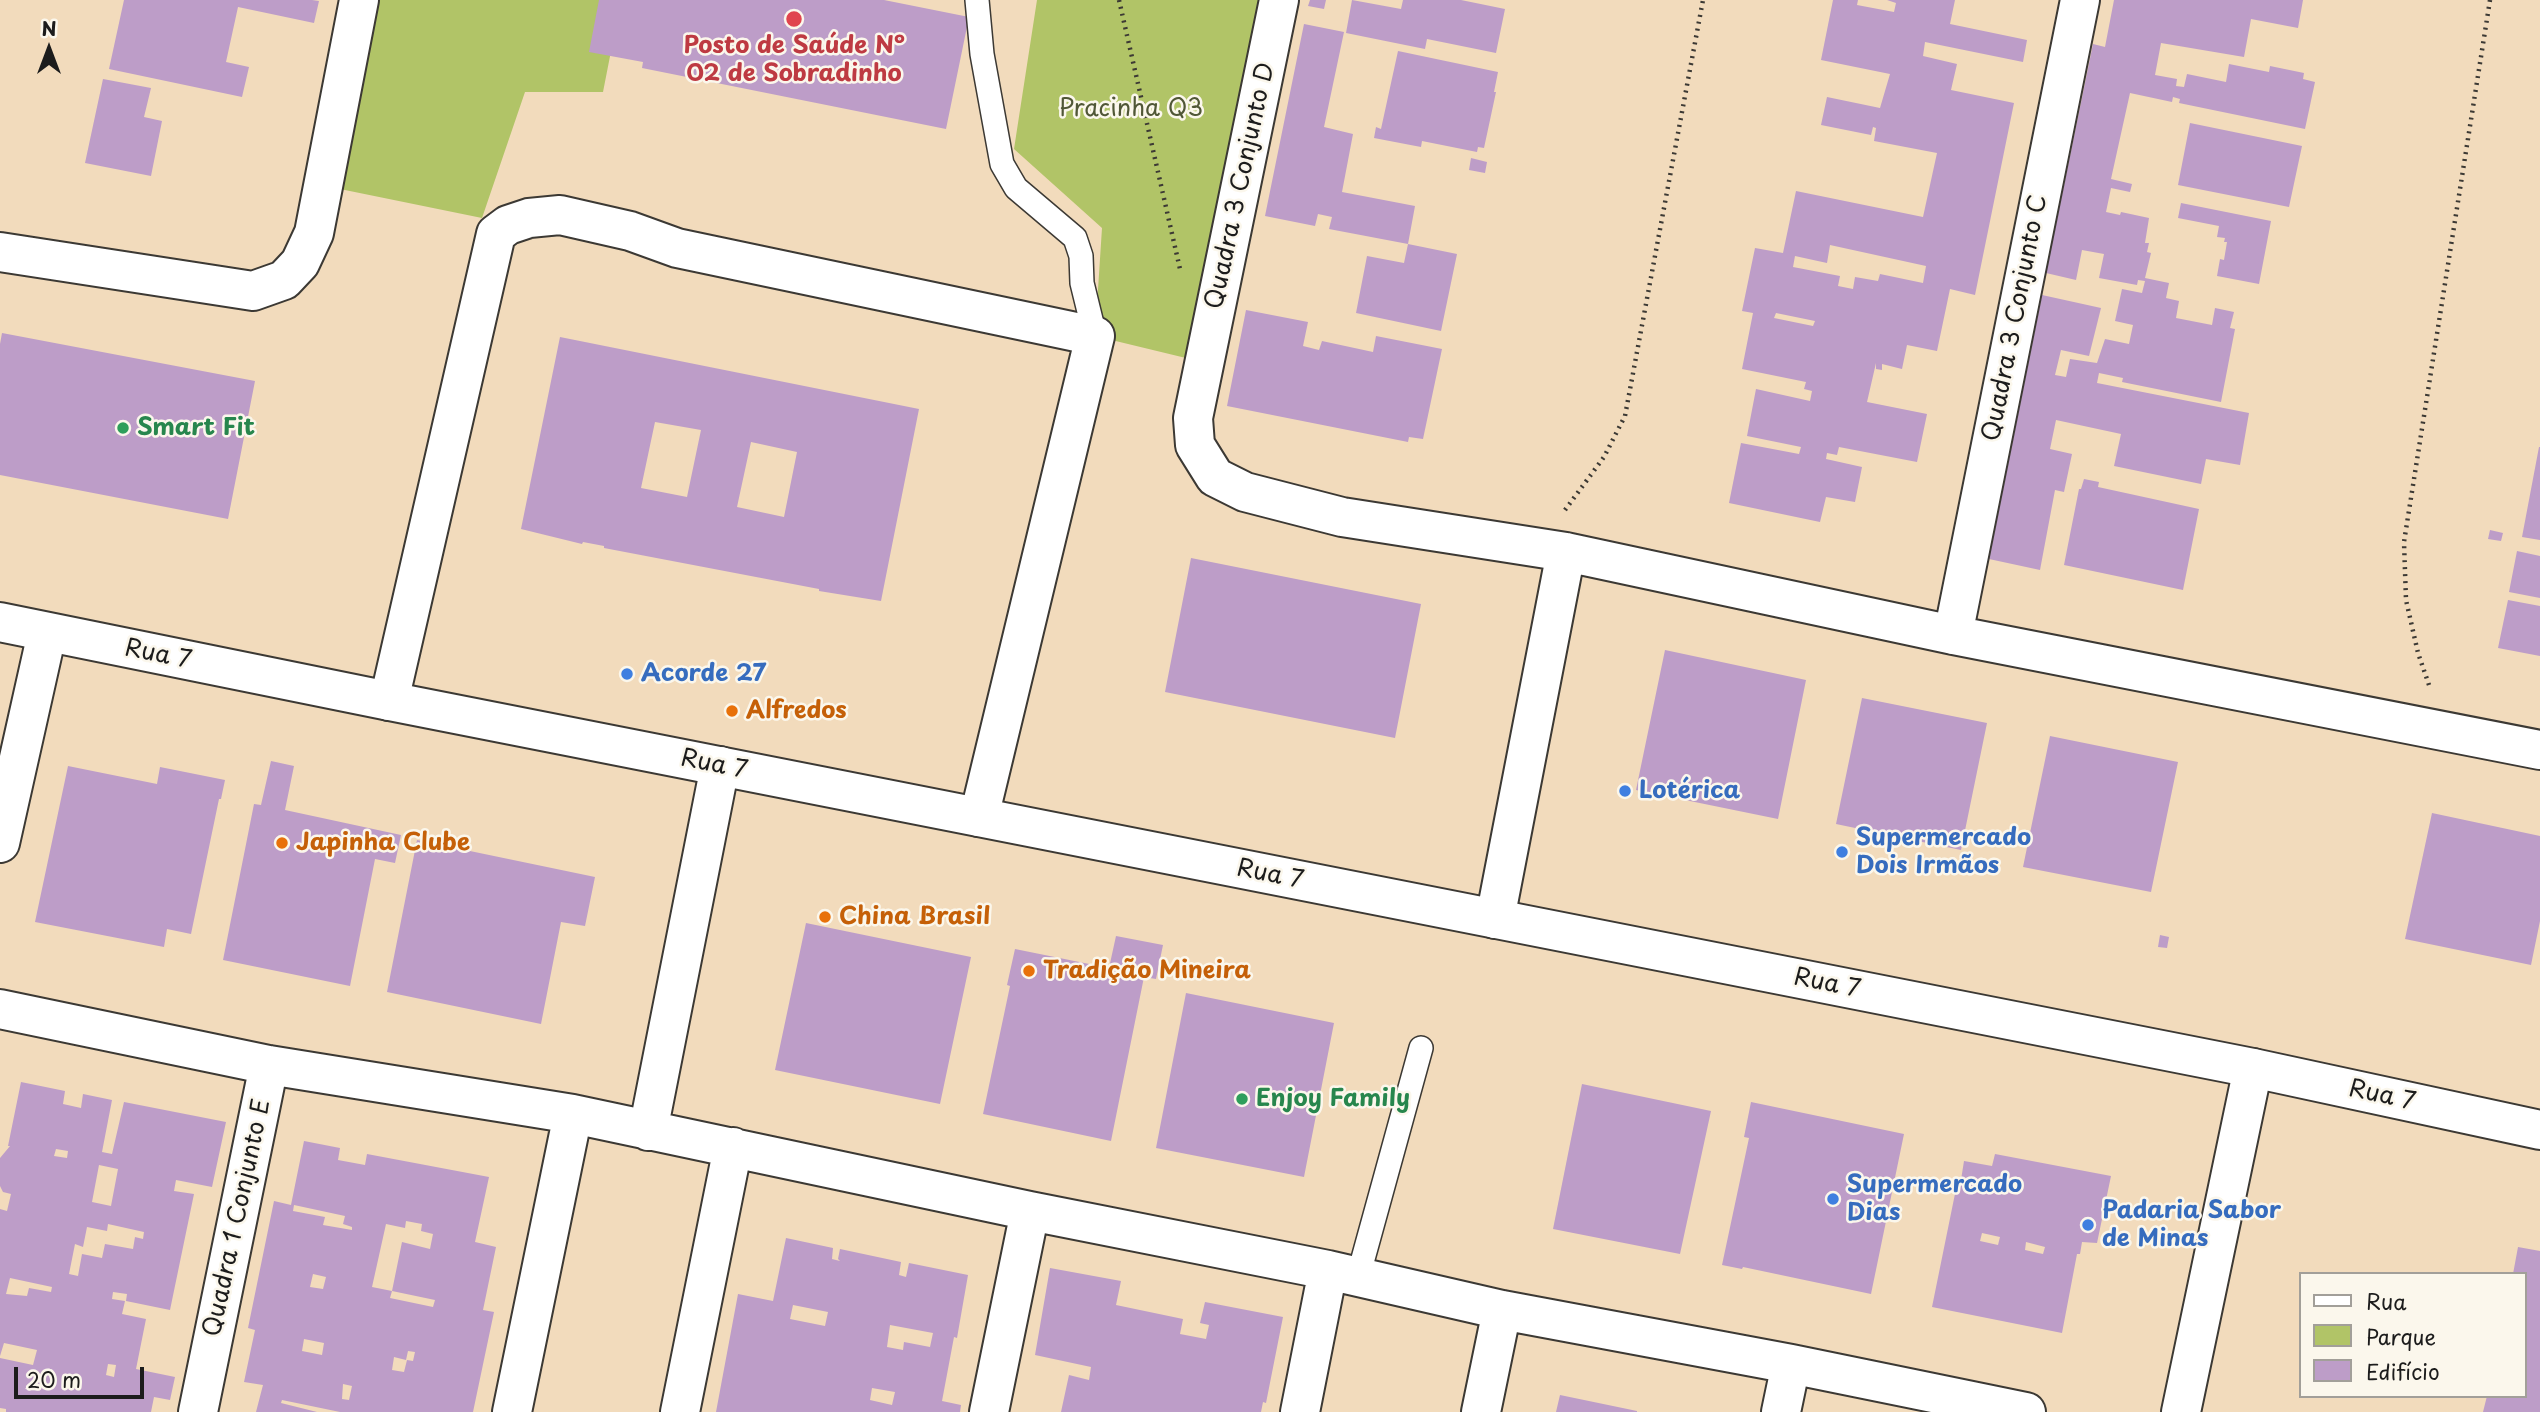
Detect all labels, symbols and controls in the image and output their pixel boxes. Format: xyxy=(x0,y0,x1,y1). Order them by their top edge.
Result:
marker: Posto de Saúde N° 02 de Sobradinho xyxy=(784,9,804,29)
north arrow xyxy=(14,14,84,84)
text: N xyxy=(41,14,57,42)
place label: Posto de Saúde N° 02 de Sobradinho xyxy=(684,32,904,88)
street label: Quadra 3 Conjunto D xyxy=(1201,60,1281,312)
park label: Pracinha Q3 xyxy=(1059,95,1203,123)
street label: Quadra 3 Conjunto C xyxy=(1978,192,2054,444)
place label: Smart Fit xyxy=(137,414,255,442)
marker: Smart Fit xyxy=(115,420,131,436)
street label: Rua 7 xyxy=(122,634,194,676)
place label: Acorde 27 xyxy=(641,660,766,688)
marker: Acorde 27 xyxy=(619,666,635,682)
place label: Alfredos xyxy=(746,697,847,725)
marker: Alfredos xyxy=(724,703,740,719)
street label: Rua 7 xyxy=(678,744,750,786)
place label: Lotérica xyxy=(1639,777,1740,805)
marker: Lotérica xyxy=(1617,783,1633,799)
place label: Supermercado Dois Irmãos xyxy=(1856,824,2031,880)
place label: Japinha Clube xyxy=(296,829,470,857)
marker: Japinha Clube xyxy=(274,835,290,851)
marker: Supermercado Dois Irmãos xyxy=(1834,844,1850,860)
street label: Rua 7 xyxy=(1234,854,1306,896)
place label: China Brasil xyxy=(839,903,990,931)
marker: China Brasil xyxy=(817,909,833,925)
place label: Tradição Mineira xyxy=(1043,957,1251,985)
marker: Tradição Mineira xyxy=(1021,963,1037,979)
street label: Rua 7 xyxy=(1791,963,1863,1005)
street label: Rua 7 xyxy=(2346,1075,2418,1117)
place label: Enjoy Family xyxy=(1256,1085,1410,1113)
marker: Enjoy Family xyxy=(1234,1091,1250,1107)
street label: Quadra 1 Conjunto E xyxy=(199,1097,277,1339)
place label: Supermercado Dias xyxy=(1847,1171,2022,1227)
marker: Supermercado Dias xyxy=(1825,1191,1841,1207)
place label: Padaria Sabor de Minas xyxy=(2102,1197,2281,1253)
marker: Padaria Sabor de Minas xyxy=(2080,1217,2096,1233)
legend xyxy=(2298,1272,2526,1398)
text: Rua xyxy=(2366,1285,2406,1317)
text: Parque xyxy=(2366,1320,2436,1352)
scale bar xyxy=(18,1352,147,1396)
text: Edifício xyxy=(2366,1355,2440,1387)
text: 20 m xyxy=(27,1363,81,1395)

